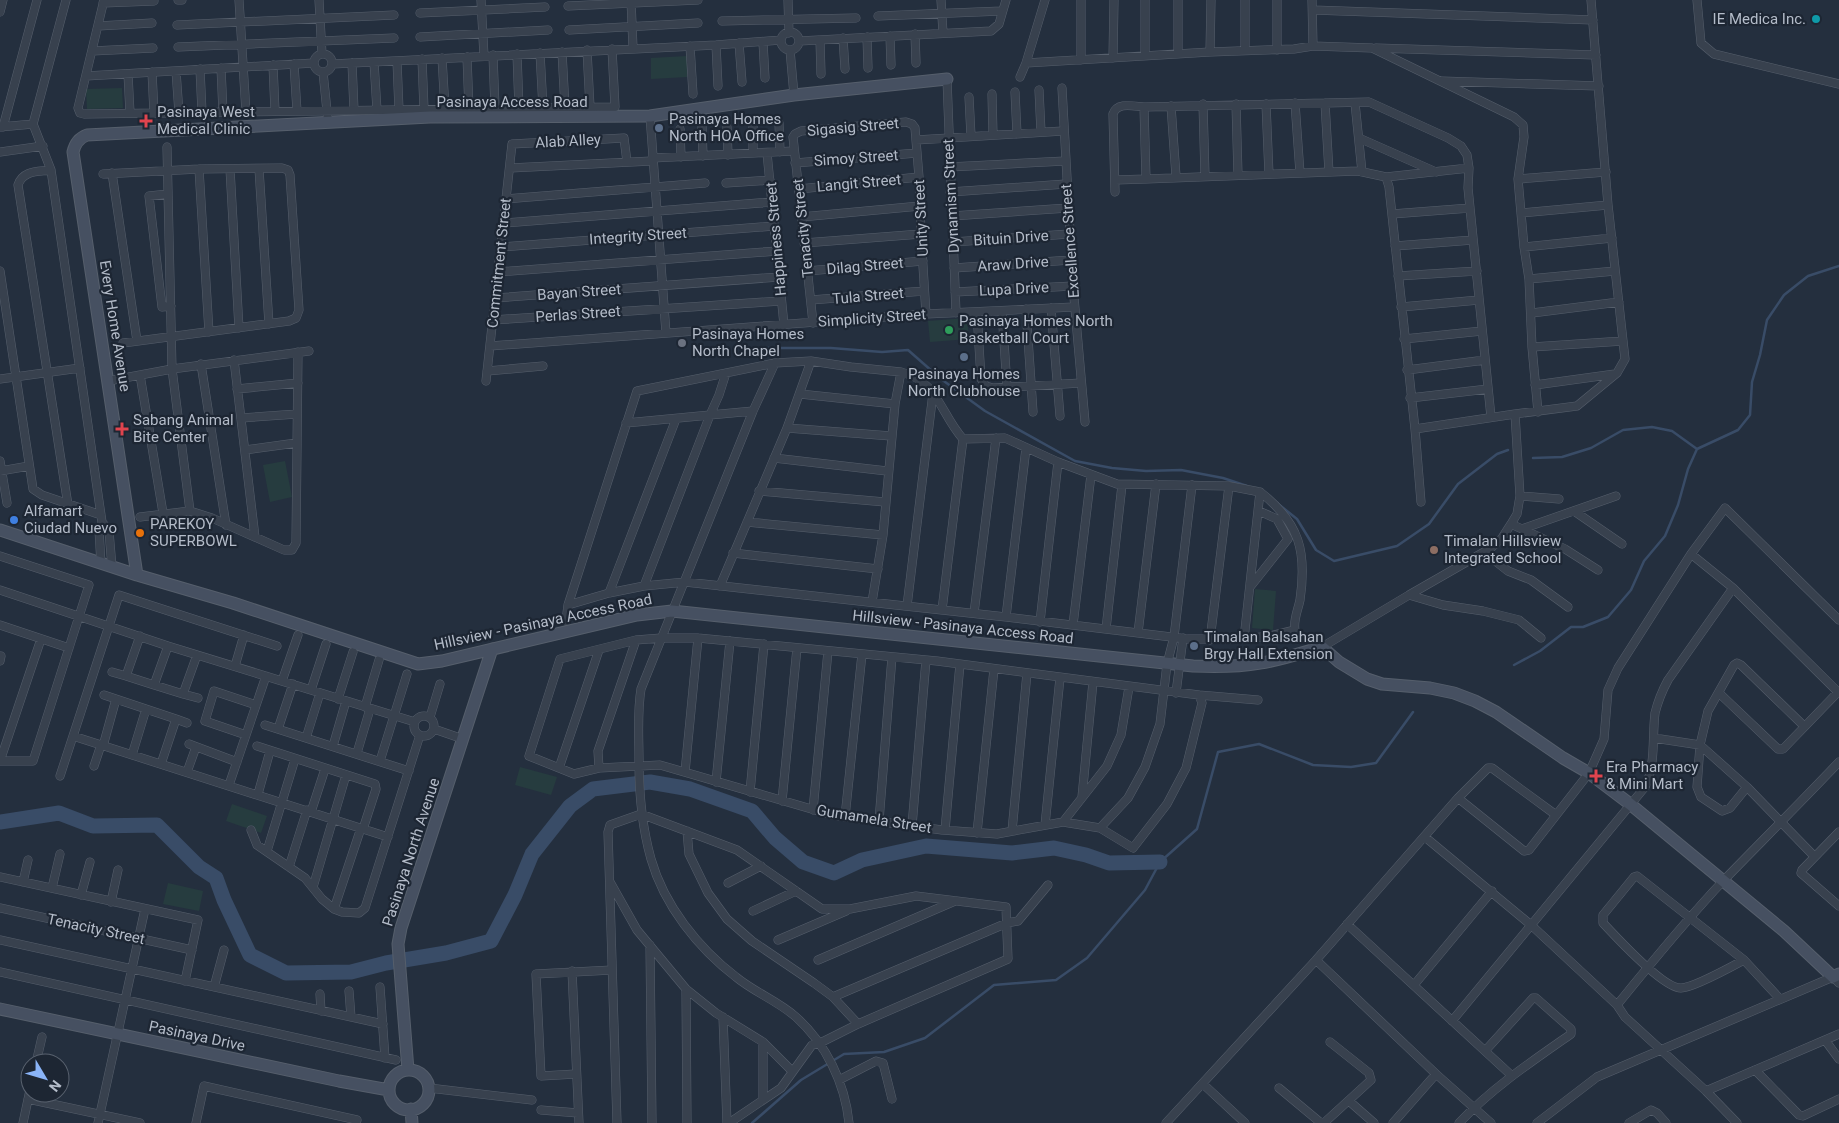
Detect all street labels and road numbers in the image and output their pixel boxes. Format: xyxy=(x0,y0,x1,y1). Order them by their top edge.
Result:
street label: Pasinaya Access Road xyxy=(436,93,588,111)
street label: Sigasig Street xyxy=(806,114,900,140)
street label: Alab Alley xyxy=(535,130,601,152)
street label: Dynamism Street xyxy=(939,138,963,254)
street label: Simoy Street xyxy=(813,146,899,170)
street label: Langit Street xyxy=(816,170,902,196)
street label: Tenacity Street xyxy=(789,178,817,278)
street label: Unity Street xyxy=(910,179,932,257)
street label: Happiness Street xyxy=(762,181,790,297)
street label: Excellence Street xyxy=(1057,183,1083,299)
street label: Commitment Street xyxy=(483,197,515,329)
street label: Integrity Street xyxy=(589,224,687,248)
street label: Bituin Drive xyxy=(973,226,1049,250)
street label: Araw Drive xyxy=(977,253,1049,275)
street label: Dilag Street xyxy=(826,254,904,278)
street label: Every Home Avenue xyxy=(96,259,134,393)
street label: Lupa Drive xyxy=(979,278,1049,300)
street label: Bayan Street xyxy=(536,280,622,304)
street label: Tula Street xyxy=(832,284,905,308)
street label: Perlas Street xyxy=(535,302,621,326)
street label: Simplicity Street xyxy=(817,305,927,331)
street label: Hillsview - Pasinaya Access Road xyxy=(432,590,654,654)
street label: Hillsview - Pasinaya Access Road xyxy=(852,606,1074,648)
street label: Pasinaya North Avenue xyxy=(379,776,443,928)
street label: Gumamela Street xyxy=(815,801,933,837)
street label: Tenacity Street xyxy=(46,910,147,948)
street label: Pasinaya Drive xyxy=(147,1017,247,1055)

